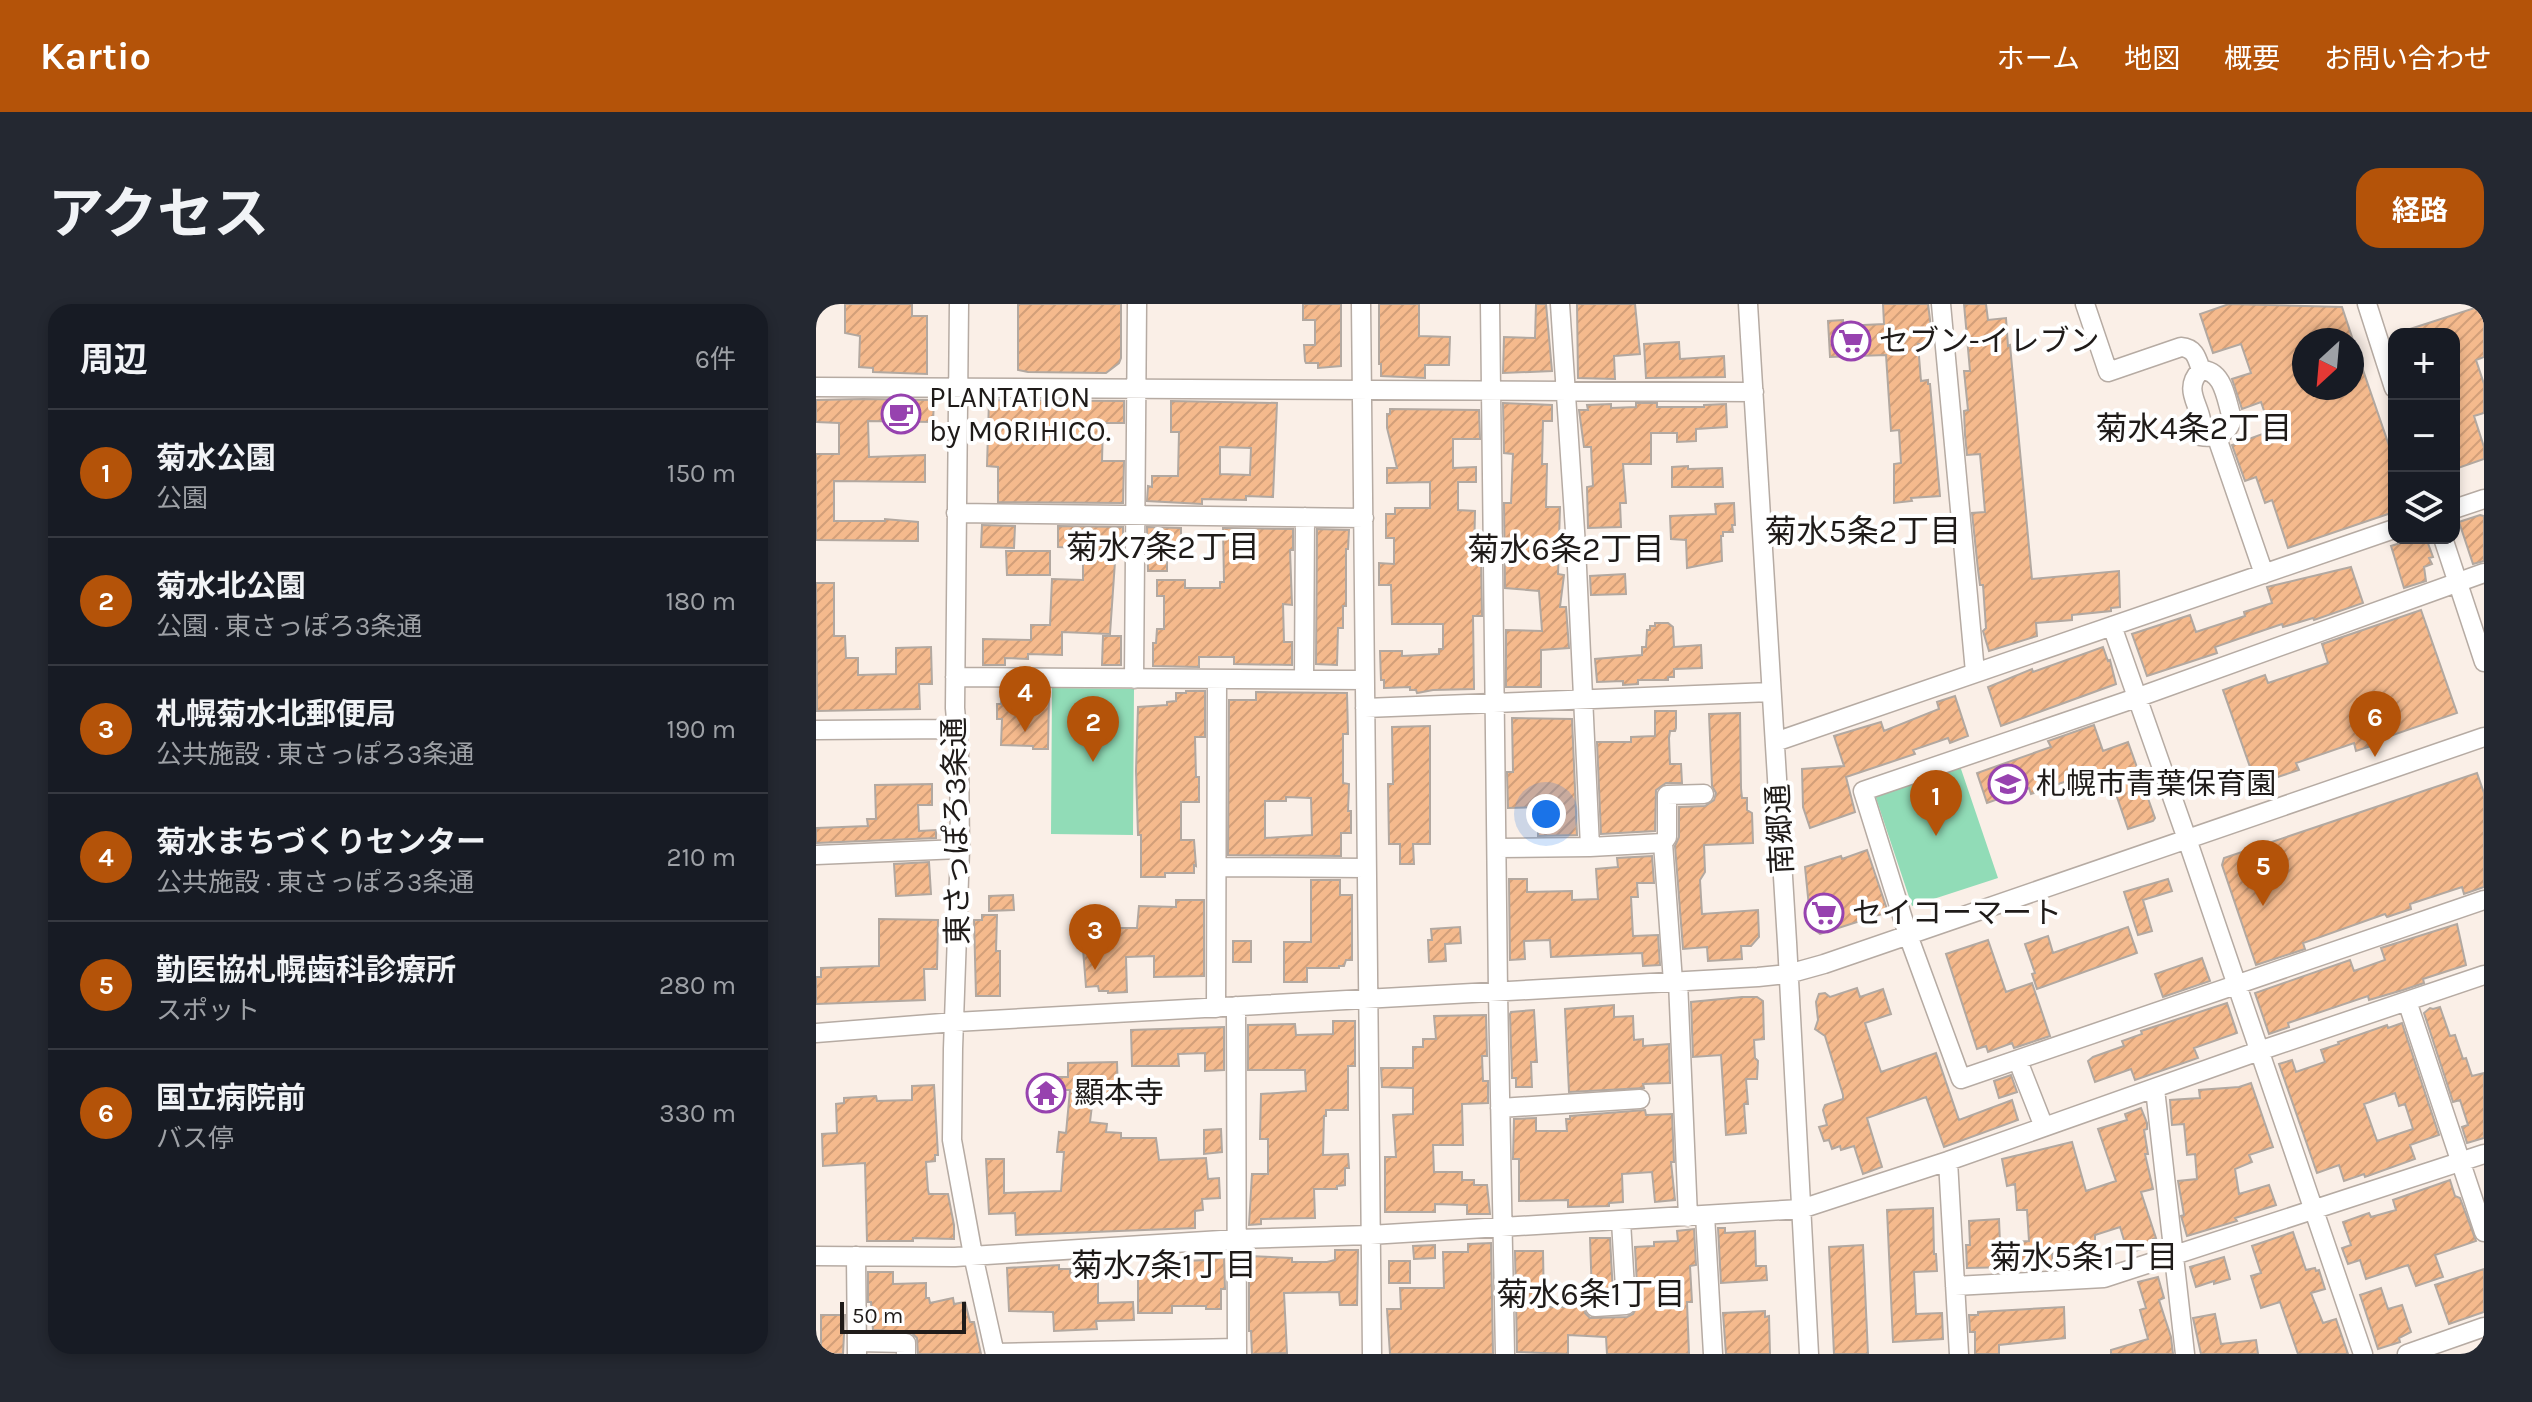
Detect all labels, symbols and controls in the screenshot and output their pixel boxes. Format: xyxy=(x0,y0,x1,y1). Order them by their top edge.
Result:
text: Kartio xyxy=(40,34,151,79)
text: ホーム xyxy=(1997,42,2080,75)
text: 地図 xyxy=(2124,42,2180,75)
text: 概要 xyxy=(2224,42,2280,75)
text: お問い合わせ xyxy=(2324,42,2492,75)
button: 経路 xyxy=(2356,168,2484,248)
text: アクセス xyxy=(48,182,269,247)
supermarket icon: セブン-イレブン xyxy=(1830,320,1872,362)
place label: セブン-イレブン xyxy=(1879,323,2099,359)
north arrow xyxy=(2292,328,2364,400)
map controls xyxy=(2388,328,2460,544)
button: + xyxy=(2388,328,2460,400)
text: 周辺 xyxy=(80,340,148,380)
text: 6件 xyxy=(695,344,736,375)
place label: PLANTATION by MORIHICO. xyxy=(929,379,1111,449)
cafe icon: PLANTATION by MORIHICO. xyxy=(880,393,922,435)
button: − xyxy=(2388,400,2460,472)
district label: 菊水4条2丁目 xyxy=(2096,410,2292,447)
text: 菊水公園 xyxy=(156,440,276,476)
text: 1 xyxy=(101,458,111,489)
text: 150 m xyxy=(667,458,736,489)
button: layers xyxy=(2388,472,2460,544)
text: 公園 xyxy=(156,483,208,514)
district label: 菊水5条2丁目 xyxy=(1765,513,1961,550)
district label: 菊水7条2丁目 xyxy=(1066,529,1260,566)
district label: 菊水6条2丁目 xyxy=(1468,531,1664,568)
text: 菊水北公園 xyxy=(156,568,306,604)
text: 2 xyxy=(98,586,114,617)
text: 180 m xyxy=(666,586,736,617)
text: 公園 · 東さっぽろ3条通 xyxy=(156,611,422,642)
pin: 4 xyxy=(999,666,1051,732)
pin: 6 xyxy=(2349,691,2401,757)
text: 札幌菊水北郵便局 xyxy=(156,696,396,732)
pin: 2 xyxy=(1067,696,1119,762)
text: 3 xyxy=(98,714,114,745)
text: 190 m xyxy=(666,714,736,745)
street label: 東さっぽろ3条通 xyxy=(936,717,976,945)
text: 公共施設 · 東さっぽろ3条通 xyxy=(156,739,474,770)
school or university icon: 札幌市青葉保育園 xyxy=(1987,763,2029,805)
place label: 札幌市青葉保育園 xyxy=(2036,766,2276,802)
pin: 1 xyxy=(1910,770,1962,836)
street label: 南郷通 xyxy=(1760,783,1800,875)
your location xyxy=(1526,794,1566,834)
text: 菊水まちづくりセンター xyxy=(156,824,486,860)
pin: 5 xyxy=(2237,840,2289,906)
text: 4 xyxy=(98,842,114,873)
text: 210 m xyxy=(666,842,736,873)
text: 公共施設 · 東さっぽろ3条通 xyxy=(156,867,474,898)
supermarket icon: セイコーマート xyxy=(1803,892,1845,934)
place label: セイコーマート xyxy=(1852,895,2062,931)
pin: 3 xyxy=(1069,904,1121,970)
text: 勤医協札幌歯科診療所 xyxy=(156,952,456,988)
text: 5 xyxy=(98,970,114,1001)
text: 280 m xyxy=(659,970,736,1001)
text: スポット xyxy=(156,995,260,1026)
temple icon: 顯本寺 xyxy=(1025,1072,1067,1114)
place label: 顯本寺 xyxy=(1074,1075,1164,1111)
text: 国立病院前 xyxy=(156,1080,306,1116)
text: 6 xyxy=(98,1098,114,1129)
text: 330 m xyxy=(659,1098,736,1129)
text: バス停 xyxy=(156,1123,234,1154)
district label: 菊水5条1丁目 xyxy=(1990,1239,2178,1276)
district label: 菊水7条1丁目 xyxy=(1071,1247,1257,1284)
district label: 菊水6条1丁目 xyxy=(1497,1276,1685,1313)
scale bar xyxy=(840,1298,966,1334)
text: 50 m xyxy=(852,1303,903,1329)

